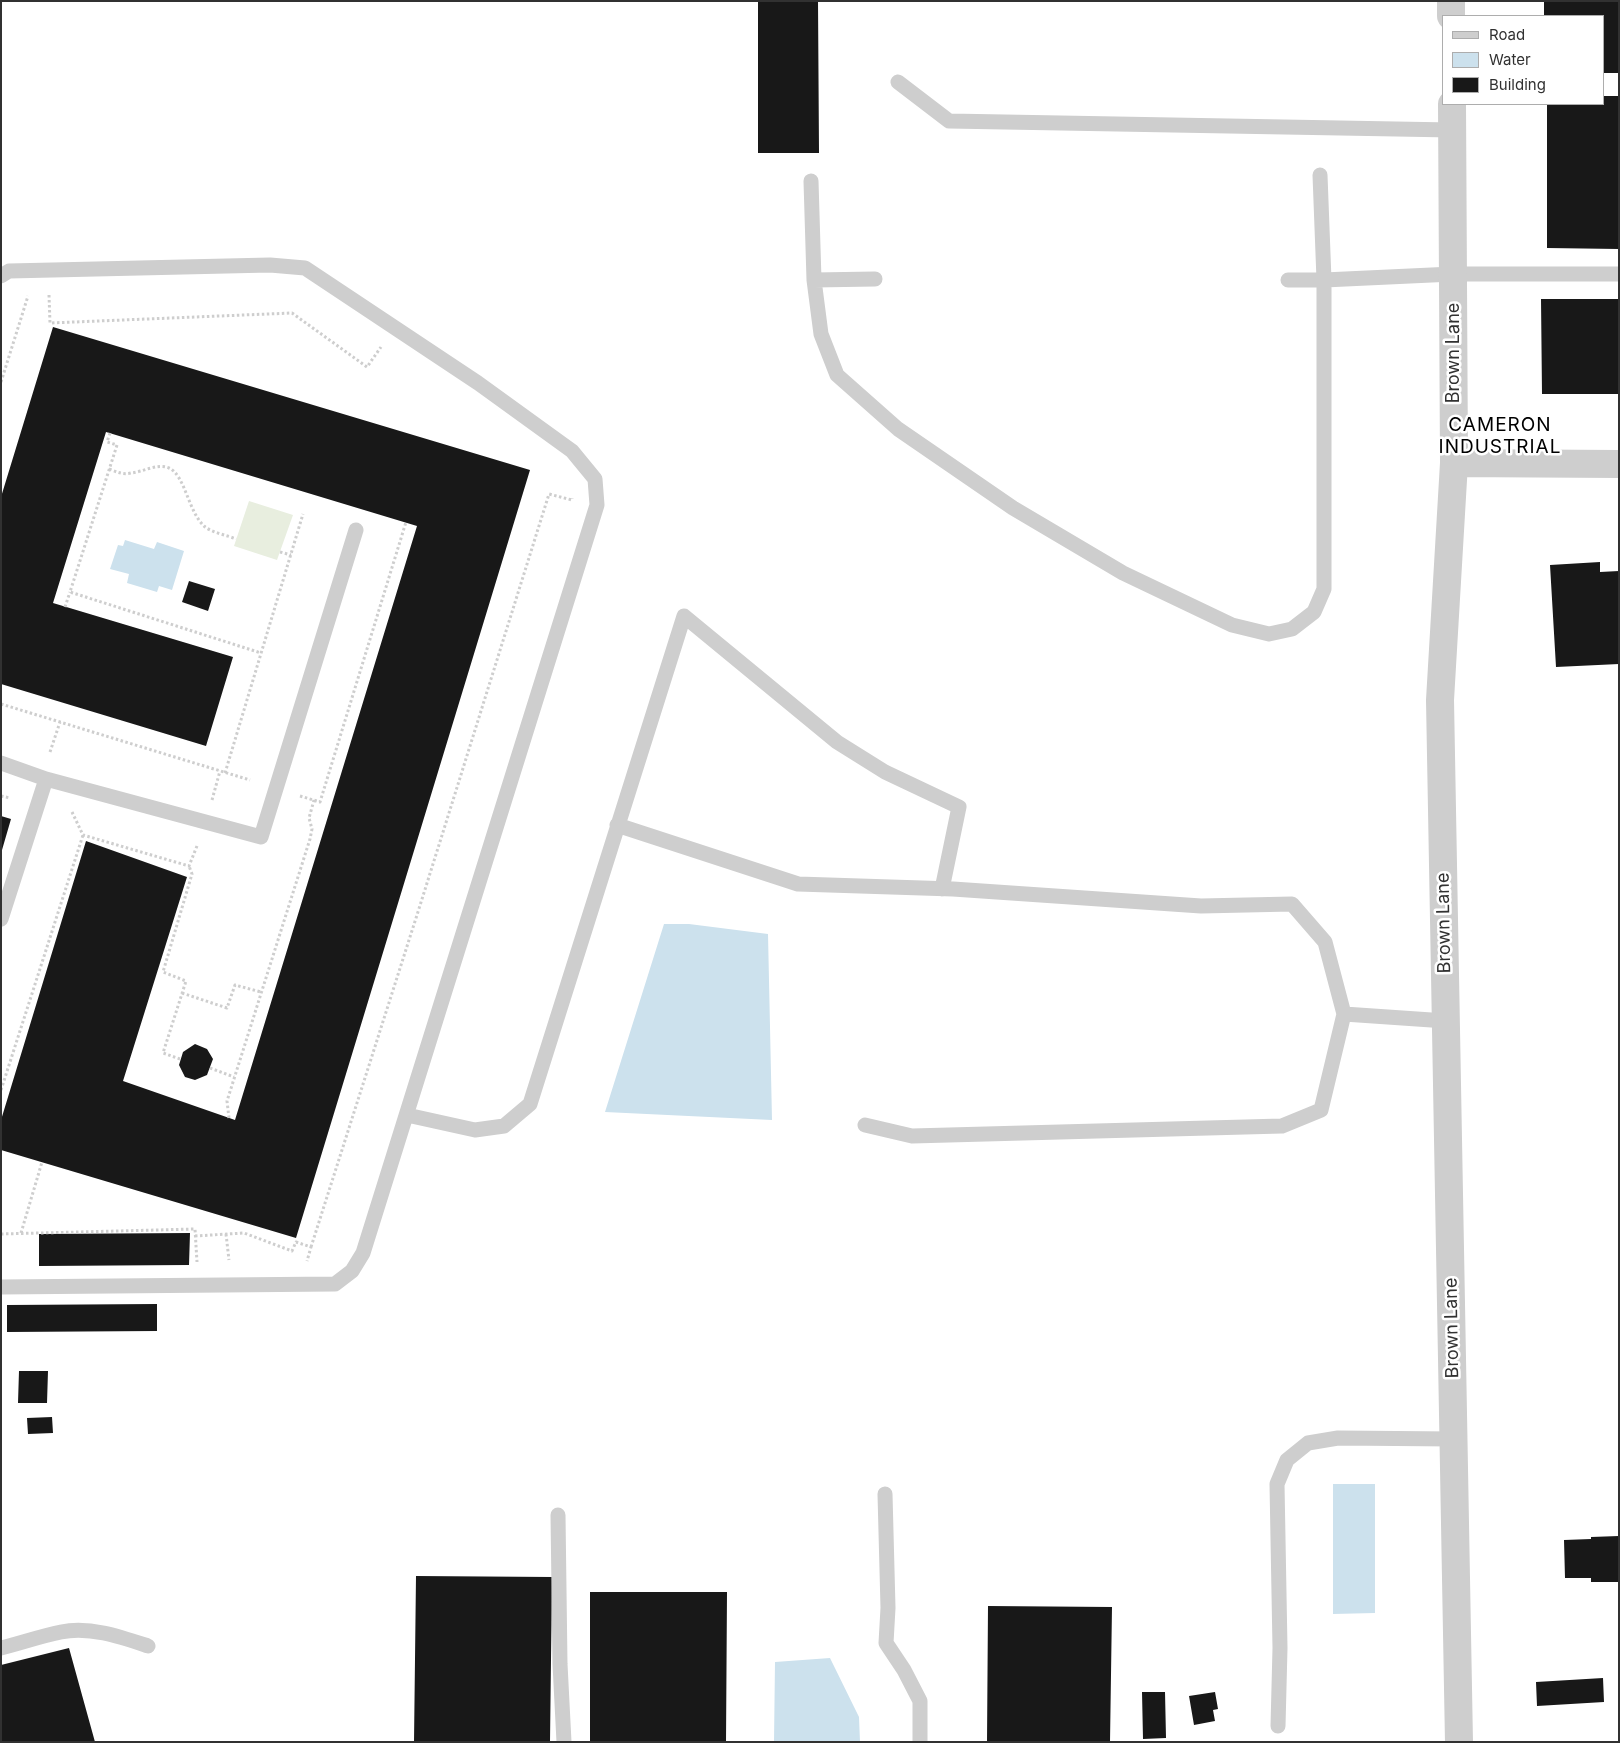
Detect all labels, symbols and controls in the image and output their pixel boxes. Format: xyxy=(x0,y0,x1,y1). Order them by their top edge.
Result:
legend xyxy=(1442,15,1605,105)
text: Road xyxy=(1489,25,1525,44)
text: Water xyxy=(1489,50,1531,69)
text: Building xyxy=(1489,75,1546,94)
street label: Brown Lane xyxy=(1443,303,1465,403)
district label: CAMERON INDUSTRIAL xyxy=(1437,414,1563,458)
street label: Brown Lane xyxy=(1432,873,1456,973)
street label: Brown Lane xyxy=(1440,1278,1464,1378)

